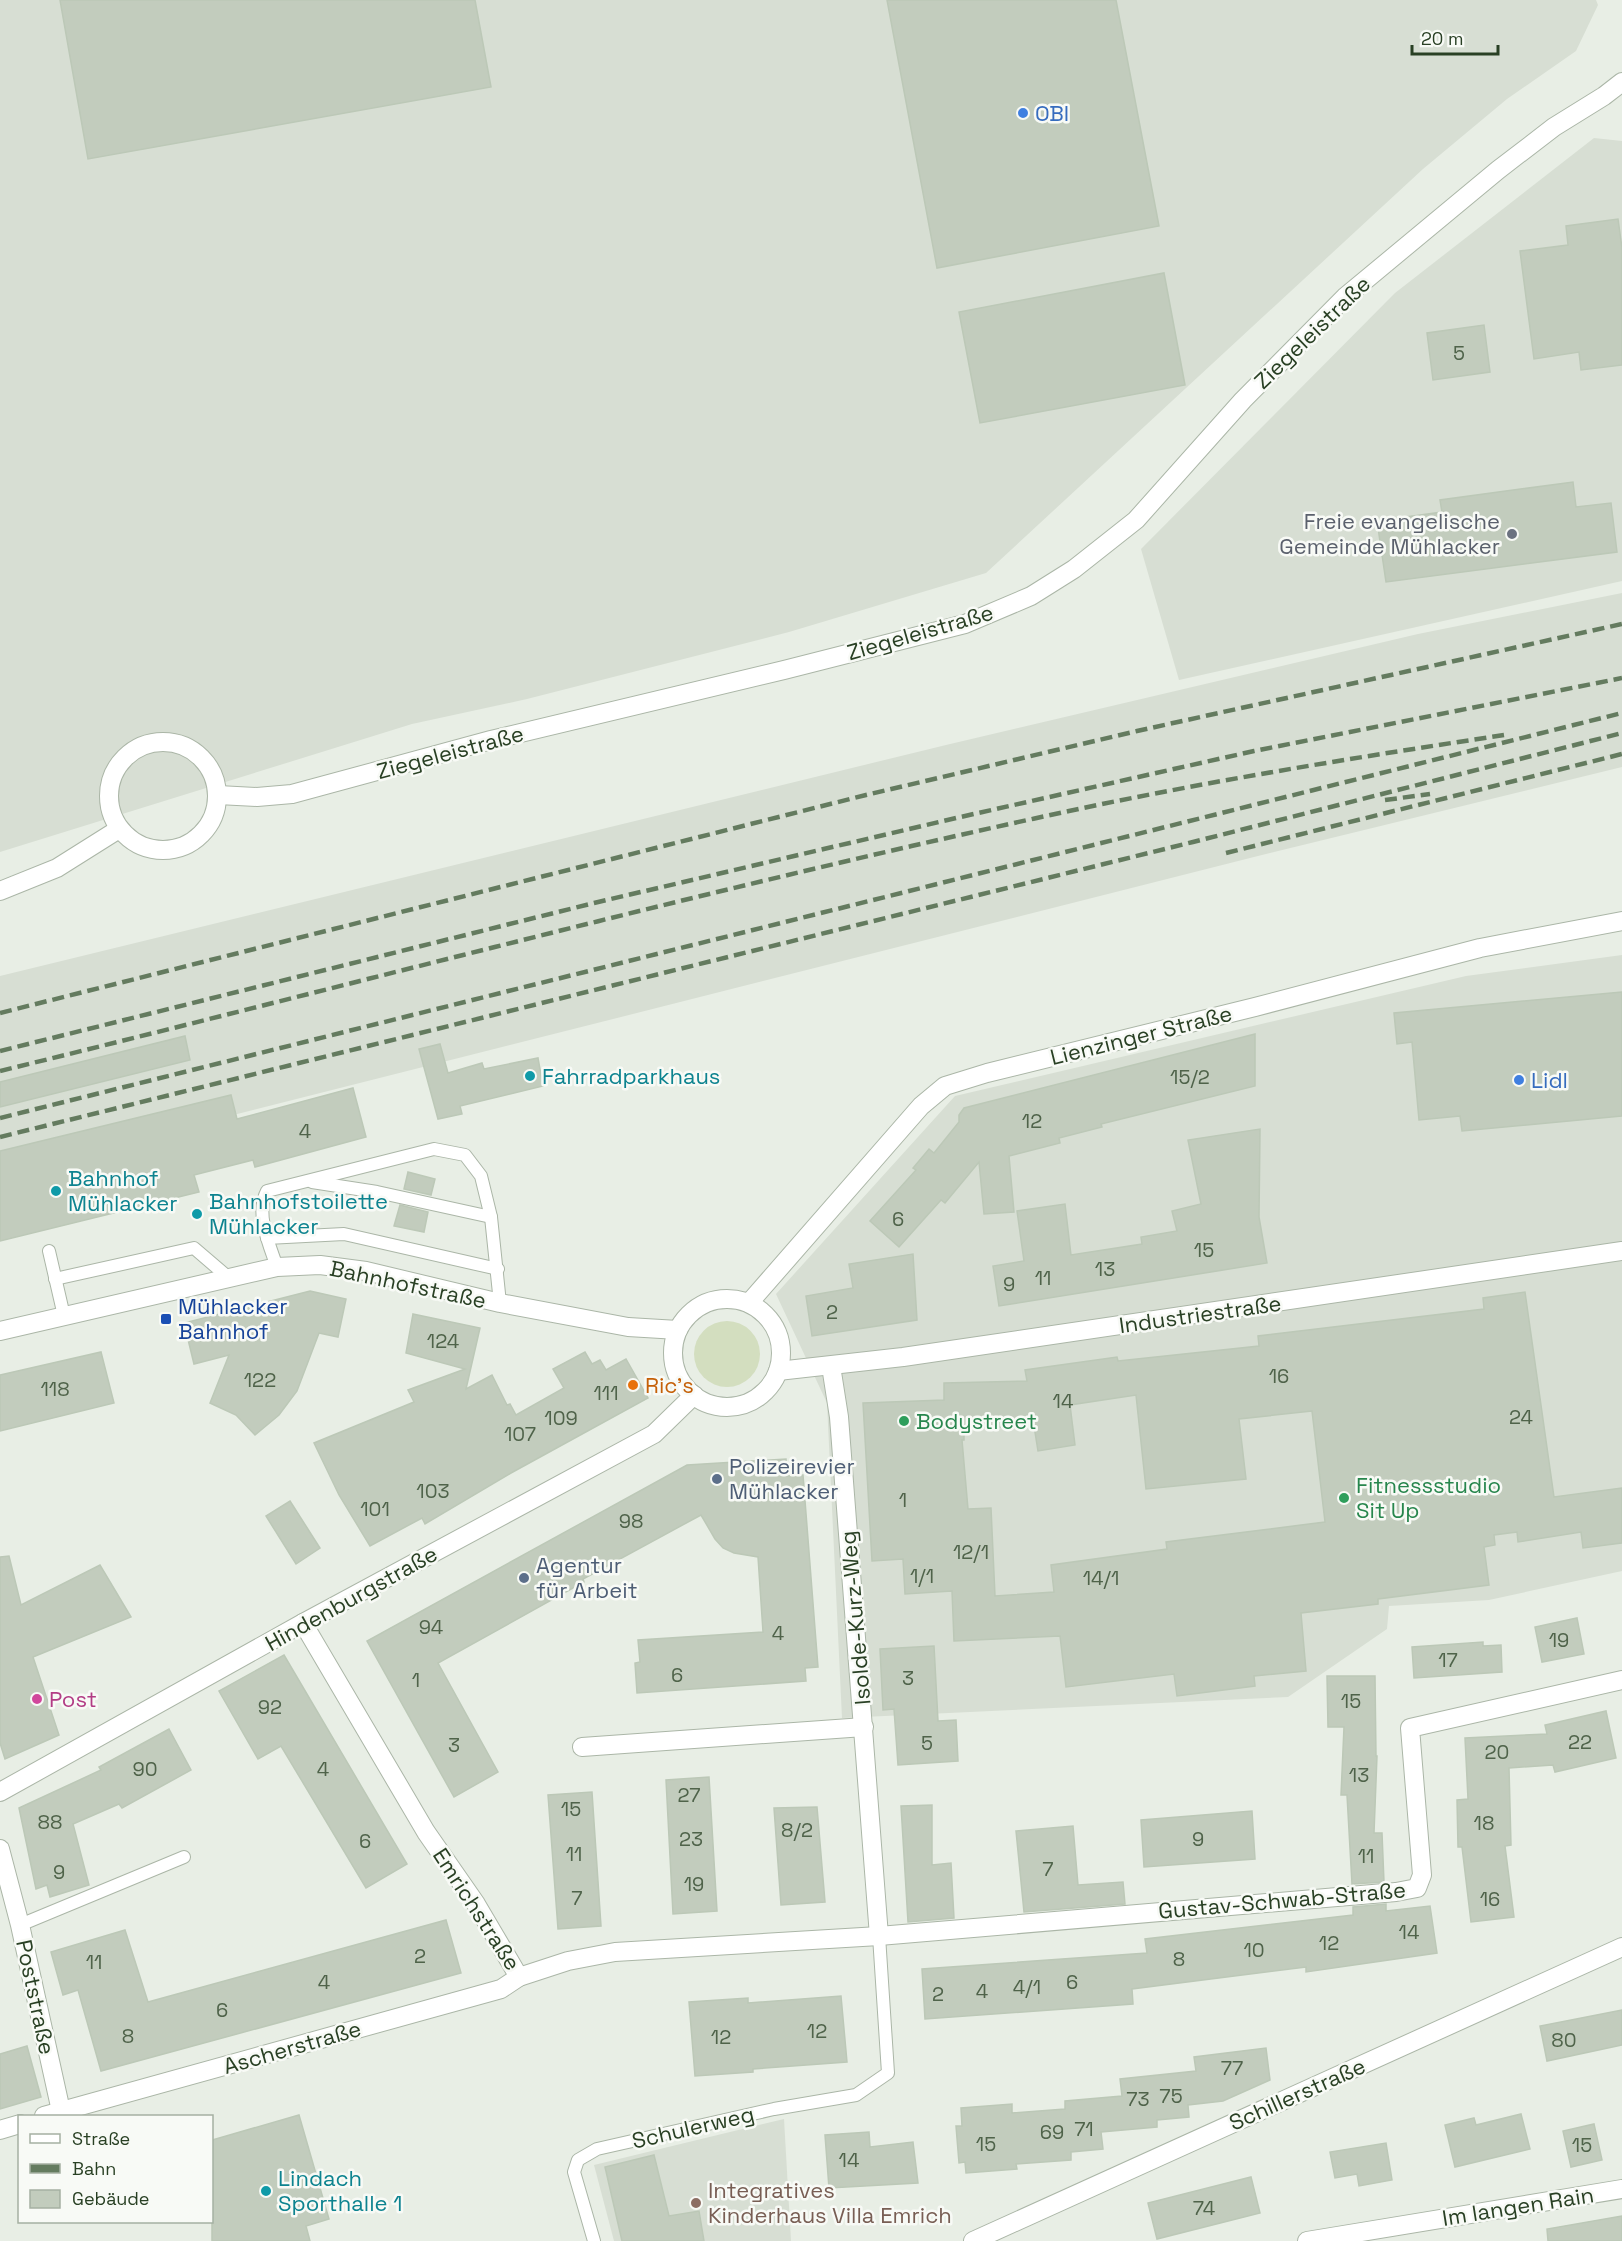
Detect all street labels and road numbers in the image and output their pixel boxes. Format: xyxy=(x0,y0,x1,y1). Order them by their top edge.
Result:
street label: Ziegeleistraße xyxy=(1248,270,1376,394)
street label: Ziegeleistraße xyxy=(844,598,996,666)
street label: Ziegeleistraße xyxy=(373,719,527,785)
street label: Lienzinger Straße xyxy=(1047,999,1235,1071)
street label: Bahnhofstraße xyxy=(327,1254,489,1314)
street label: Industriestraße xyxy=(1117,1289,1283,1339)
street label: Isolde-Kurz-Weg xyxy=(833,1530,877,1706)
street label: Hindenburgstraße xyxy=(260,1539,442,1657)
street label: Emrichstraße xyxy=(427,1842,527,1976)
street label: Gustav-Schwab-Straße xyxy=(1157,1875,1407,1925)
street label: Poststraße xyxy=(10,1937,62,2057)
street label: Ascherstraße xyxy=(220,2014,364,2080)
street label: Schillerstraße xyxy=(1224,2051,1370,2137)
street label: Schulerweg xyxy=(629,2099,757,2155)
street label: Im langen Rain xyxy=(1440,2180,1596,2232)

